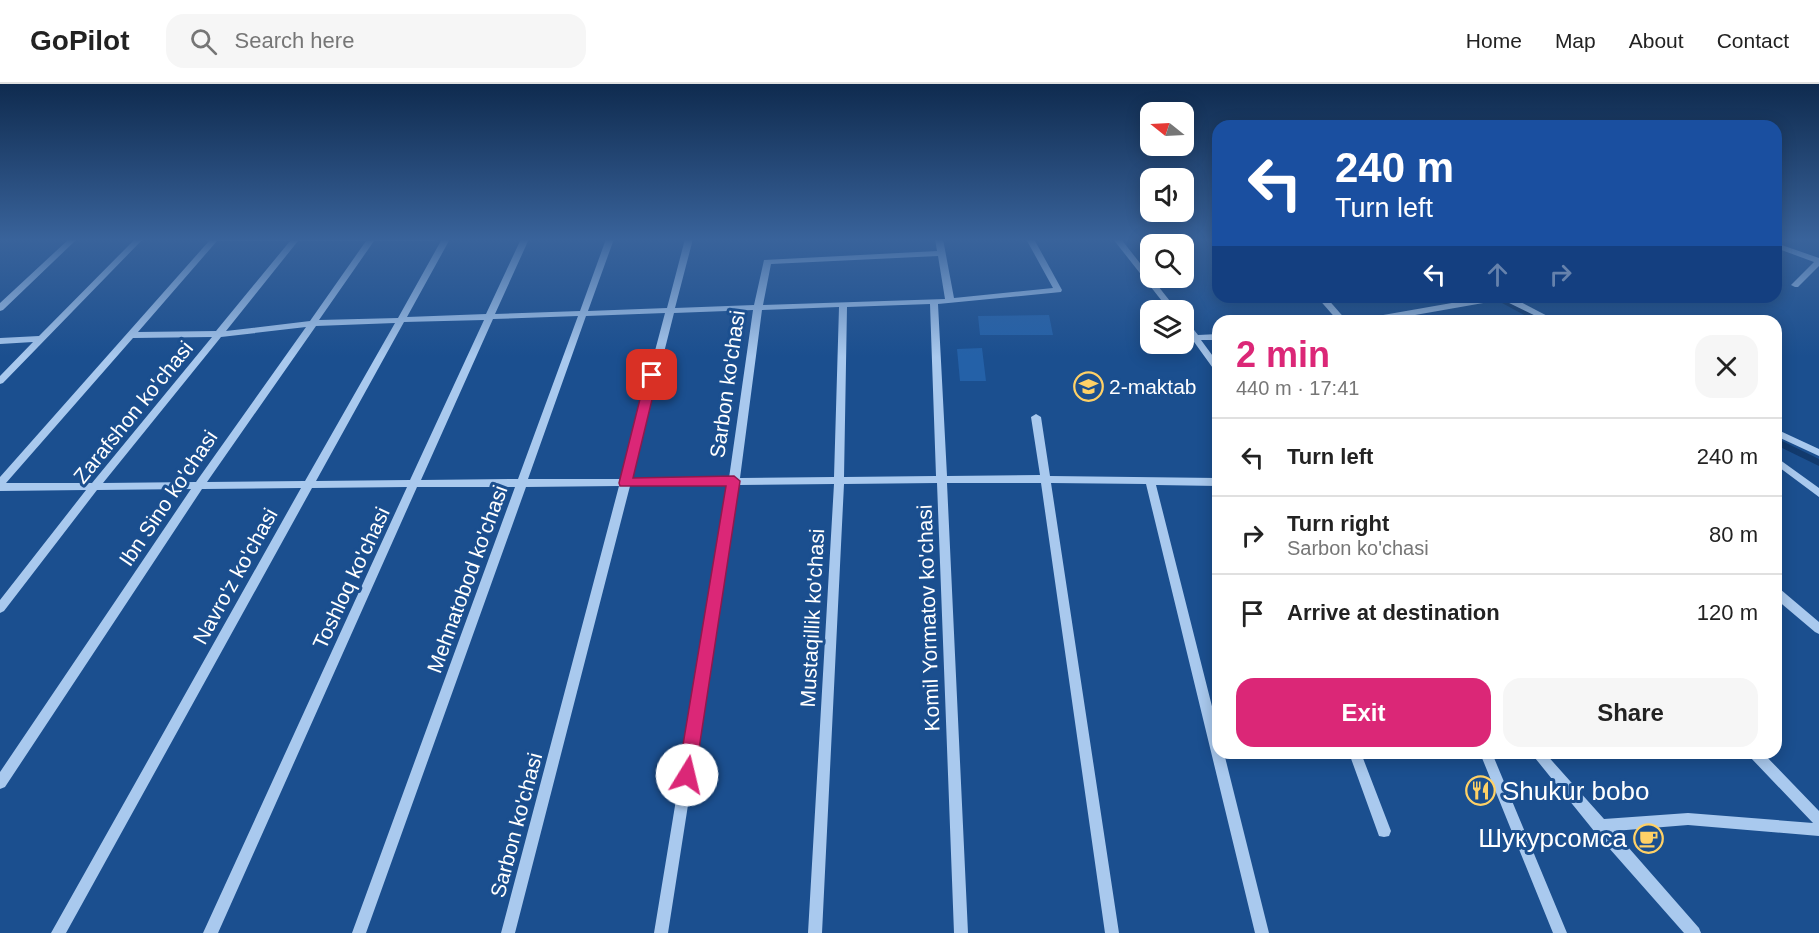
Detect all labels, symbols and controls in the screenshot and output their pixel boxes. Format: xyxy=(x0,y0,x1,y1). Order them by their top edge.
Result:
search box xyxy=(166,14,586,68)
text: GoPilot xyxy=(30,25,130,56)
icon: search xyxy=(187,25,220,58)
text: Search here xyxy=(235,28,354,53)
text: Home xyxy=(1466,29,1522,52)
text: Map xyxy=(1555,29,1596,52)
text: About xyxy=(1629,29,1684,52)
text: Contact xyxy=(1717,29,1789,52)
north arrow xyxy=(1140,102,1194,156)
map controls xyxy=(1140,102,1194,354)
icon: left xyxy=(1236,144,1314,222)
text: 240 m xyxy=(1335,144,1454,191)
button: sound xyxy=(1140,168,1194,222)
text: Turn left xyxy=(1335,193,1433,223)
button: search xyxy=(1140,234,1194,288)
icon: left xyxy=(1418,258,1451,291)
icon: ahead xyxy=(1481,258,1514,291)
icon: right xyxy=(1544,258,1577,291)
button: layers xyxy=(1140,300,1194,354)
street label: Sarbon ko'chasi xyxy=(705,309,749,459)
text: 2 min xyxy=(1236,334,1330,375)
button: close xyxy=(1695,335,1758,398)
street label: Zarafshon ko'chasi xyxy=(69,337,197,487)
pin xyxy=(626,349,677,400)
icon: arrive xyxy=(635,358,668,391)
school or university icon: 2-maktab xyxy=(1072,370,1104,402)
place label: 2-maktab xyxy=(1109,375,1197,398)
text: 440 m · 17:41 xyxy=(1236,377,1359,399)
street label: Ibn Sino ko'chasi xyxy=(114,426,222,570)
icon: left xyxy=(1236,441,1269,474)
text: Turn left xyxy=(1287,444,1373,469)
text: 240 m xyxy=(1697,444,1758,469)
street label: Mehnatobod ko'chasi xyxy=(422,482,512,676)
street label: Navro'z ko'chasi xyxy=(188,504,282,648)
street label: Toshloq ko'chasi xyxy=(308,504,394,652)
street label: Komil Yormatov ko'chasi xyxy=(913,504,943,732)
text: Turn right xyxy=(1287,511,1389,536)
icon: right xyxy=(1236,519,1269,552)
text: 80 m xyxy=(1709,522,1758,547)
street label: Mustaqillik ko'chasi xyxy=(796,528,828,708)
text: Sarbon ko'chasi xyxy=(1287,537,1429,559)
icon: arrive xyxy=(1236,597,1269,630)
text: Arrive at destination xyxy=(1287,600,1500,625)
text: 120 m xyxy=(1697,600,1758,625)
button: Exit xyxy=(1236,678,1491,747)
button: Share xyxy=(1503,678,1758,747)
position arrow xyxy=(655,743,719,807)
street label: Sarbon ko'chasi xyxy=(486,750,546,900)
restaurant icon: Shukur bobo xyxy=(1465,775,1497,807)
place label: Shukur bobo xyxy=(1502,776,1649,806)
cafe icon: Шукурсомса xyxy=(1632,822,1664,854)
place label: Шукурсомса xyxy=(1478,823,1628,853)

